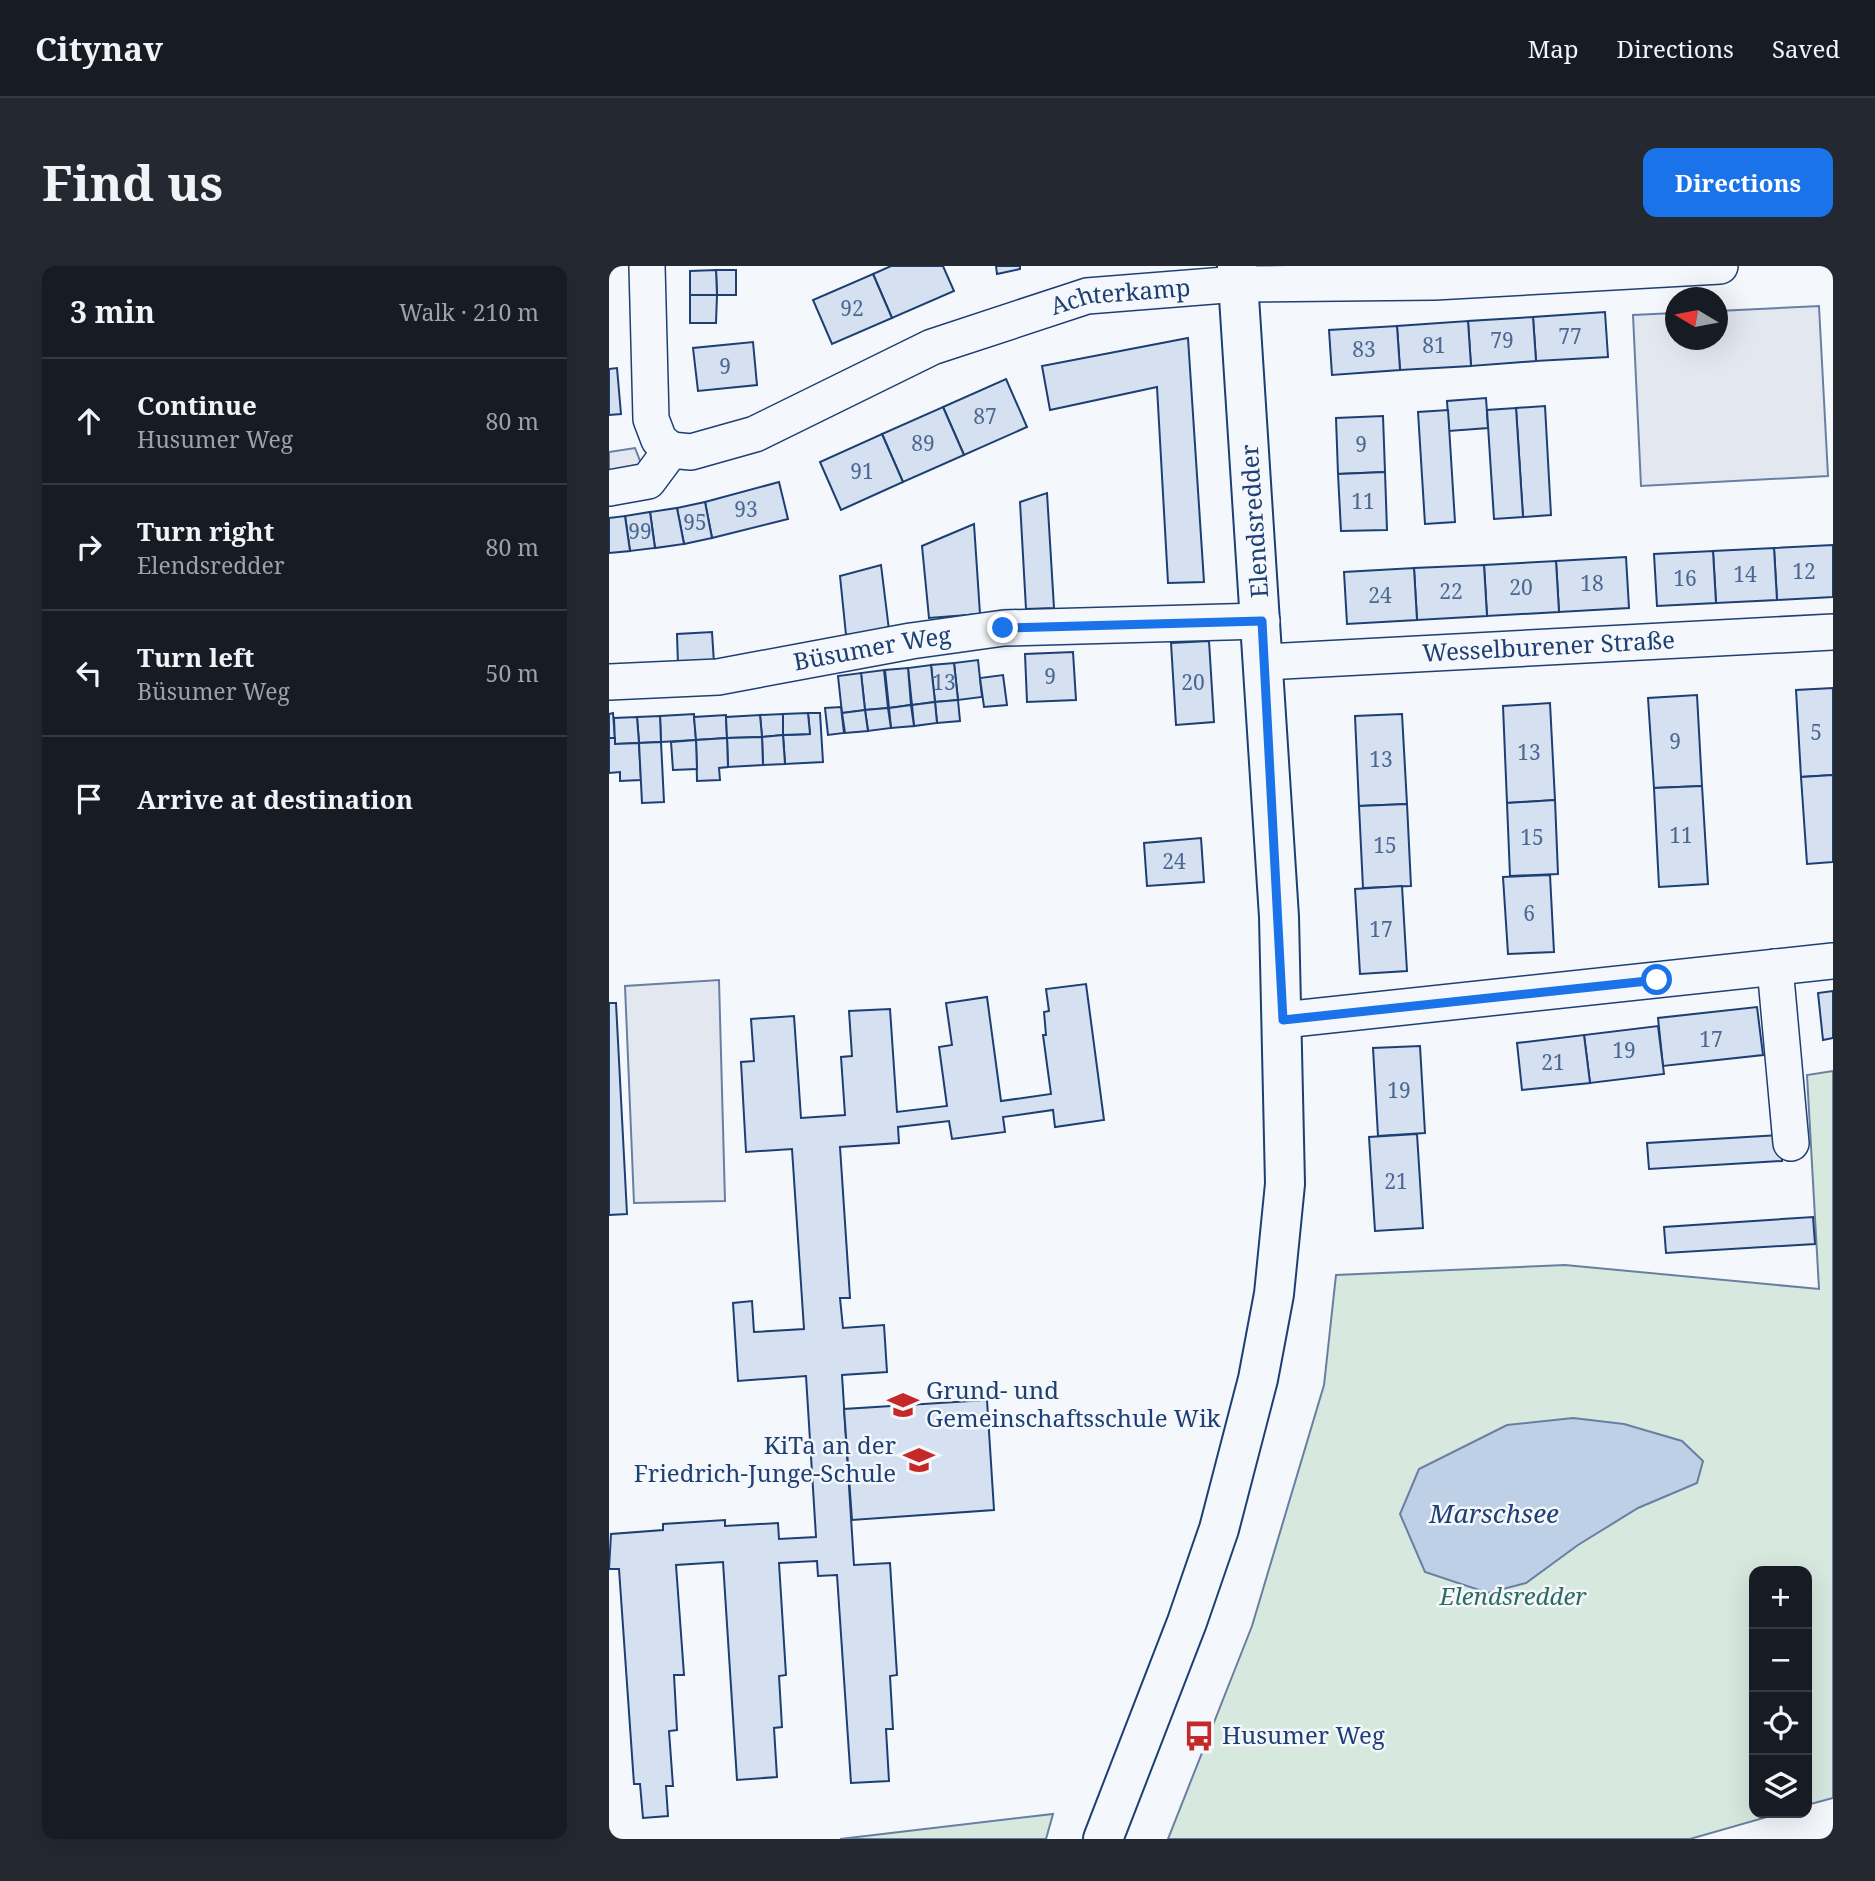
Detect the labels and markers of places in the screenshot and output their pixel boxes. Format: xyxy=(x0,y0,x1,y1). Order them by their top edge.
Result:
place label: Grund- und Gemeinschaftsschule Wik xyxy=(926,1373,1222,1434)
school or university icon: Grund- und Gemeinschaftsschule Wik xyxy=(886,1388,920,1422)
place label: KiTa an der Friedrich-Junge-Schule xyxy=(634,1428,896,1489)
school or university icon: KiTa an der Friedrich-Junge-Schule xyxy=(902,1443,936,1477)
place label: Husumer Weg xyxy=(1222,1718,1385,1751)
bus stop icon: Husumer Weg xyxy=(1182,1719,1216,1753)

